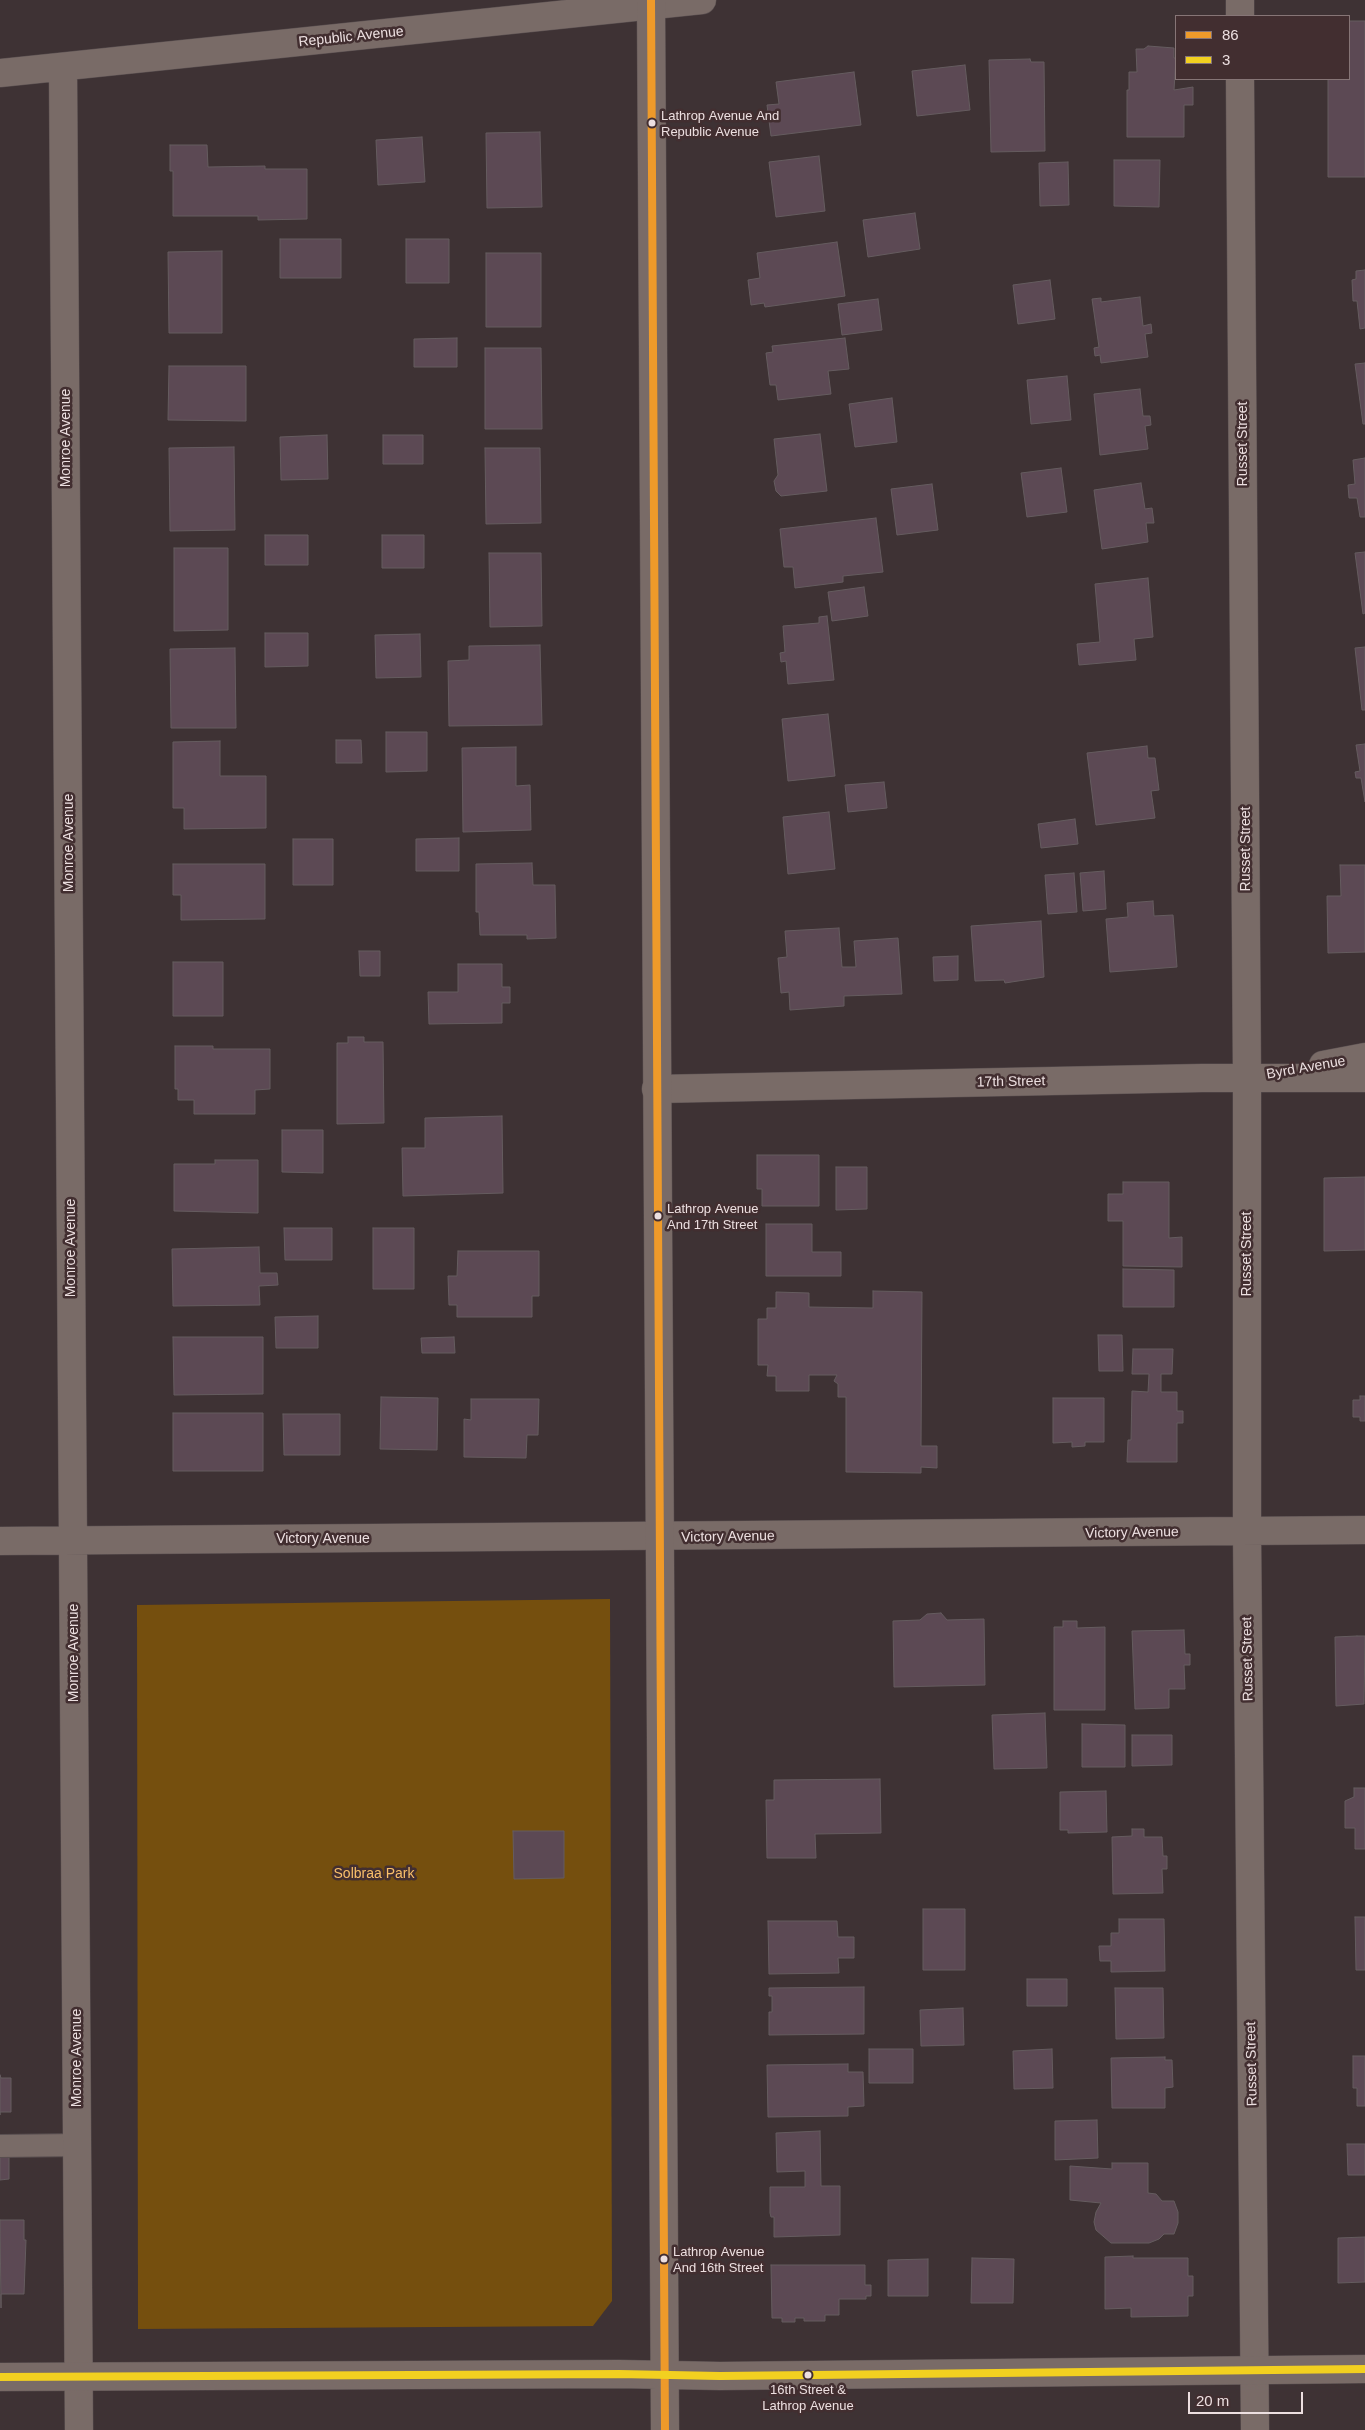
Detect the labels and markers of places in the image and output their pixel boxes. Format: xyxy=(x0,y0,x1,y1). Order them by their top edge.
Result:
place label: Lathrop Avenue And Republic Avenue xyxy=(661,108,779,139)
marker: Lathrop Avenue And Republic Avenue xyxy=(647,118,657,128)
place label: Lathrop Avenue And 17th Street xyxy=(667,1201,759,1232)
marker: Lathrop Avenue And 17th Street xyxy=(653,1211,663,1221)
place label: Lathrop Avenue And 16th Street xyxy=(673,2244,765,2275)
marker: Lathrop Avenue And 16th Street xyxy=(659,2254,669,2264)
marker: 16th Street & Lathrop Avenue xyxy=(803,2370,813,2380)
place label: 16th Street & Lathrop Avenue xyxy=(762,2382,854,2413)

